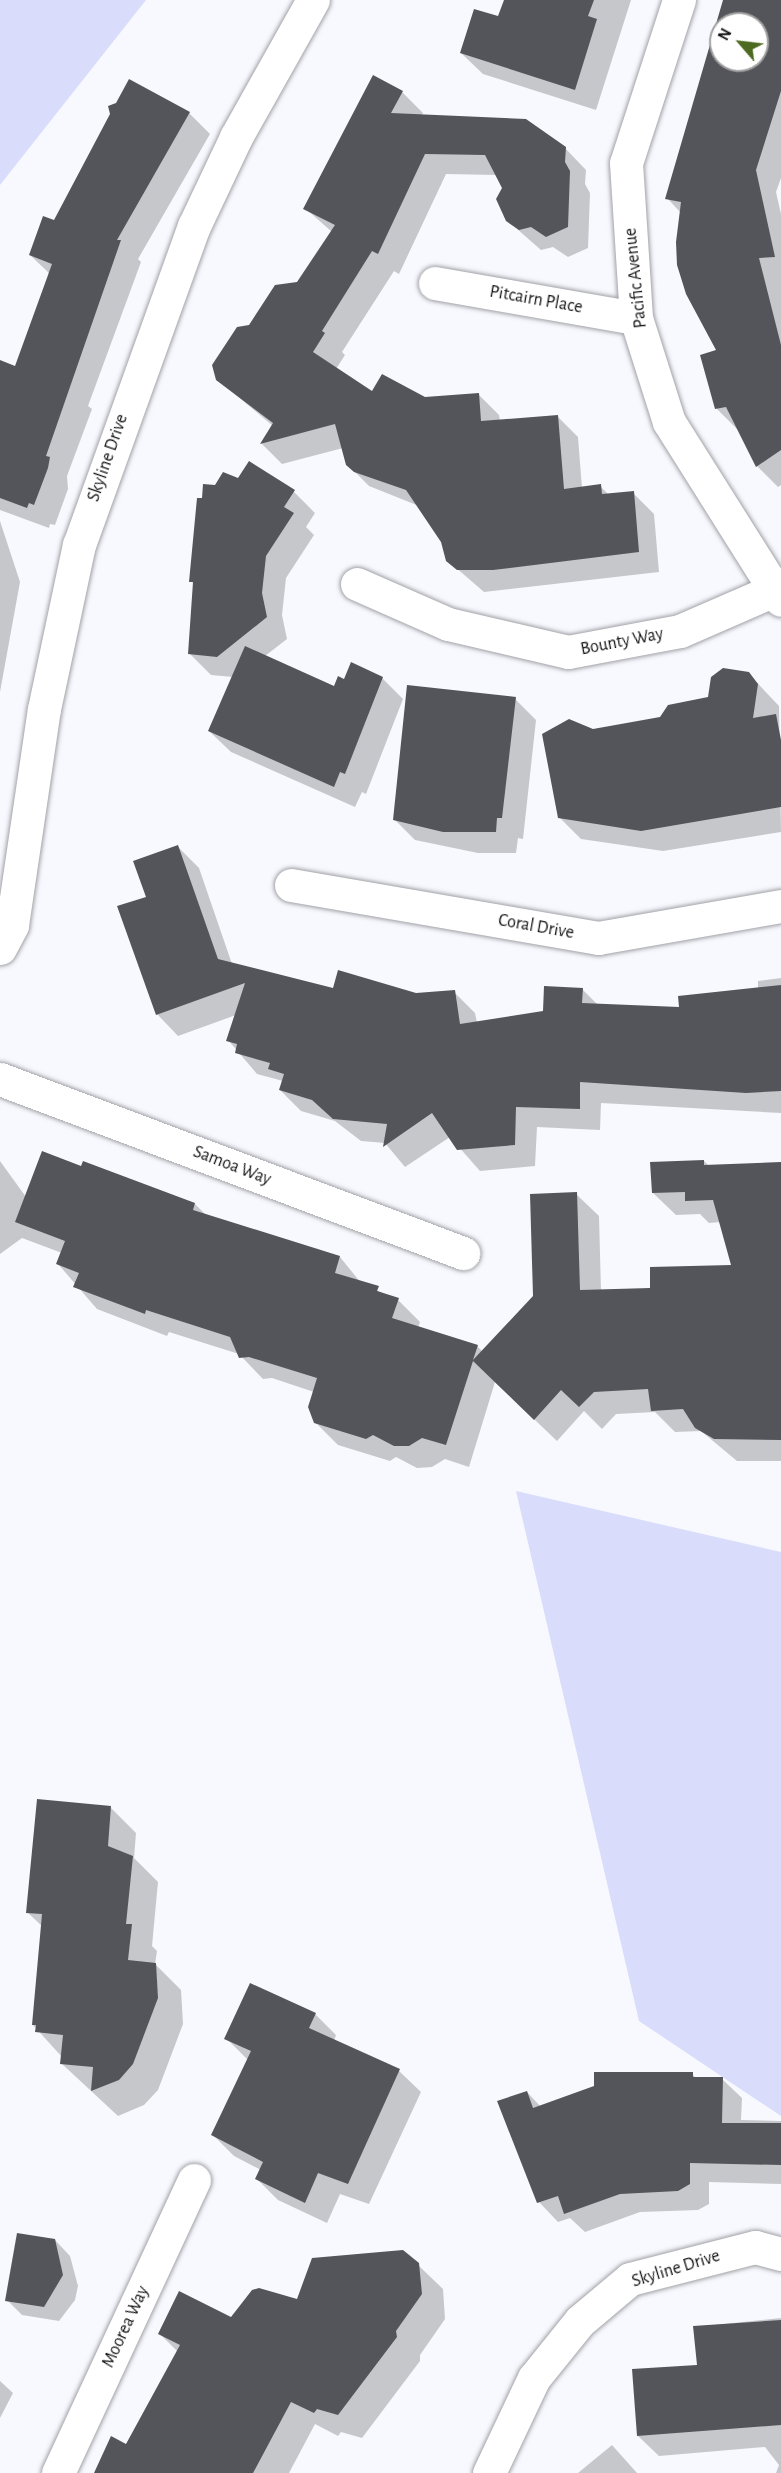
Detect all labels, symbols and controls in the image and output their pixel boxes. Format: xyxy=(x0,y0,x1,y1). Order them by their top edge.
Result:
north arrow xyxy=(709,12,769,72)
text: N xyxy=(715,26,735,43)
street label: Pacific Avenue xyxy=(620,227,652,329)
street label: Pitcairn Place xyxy=(488,281,584,319)
street label: Skyline Drive xyxy=(83,411,133,505)
street label: Bounty Way xyxy=(579,623,665,661)
street label: Coral Drive xyxy=(496,910,576,944)
street label: Samoa Way xyxy=(190,1141,274,1191)
street label: Skyline Drive xyxy=(629,2245,723,2293)
street label: Moorea Way xyxy=(98,2283,154,2371)

